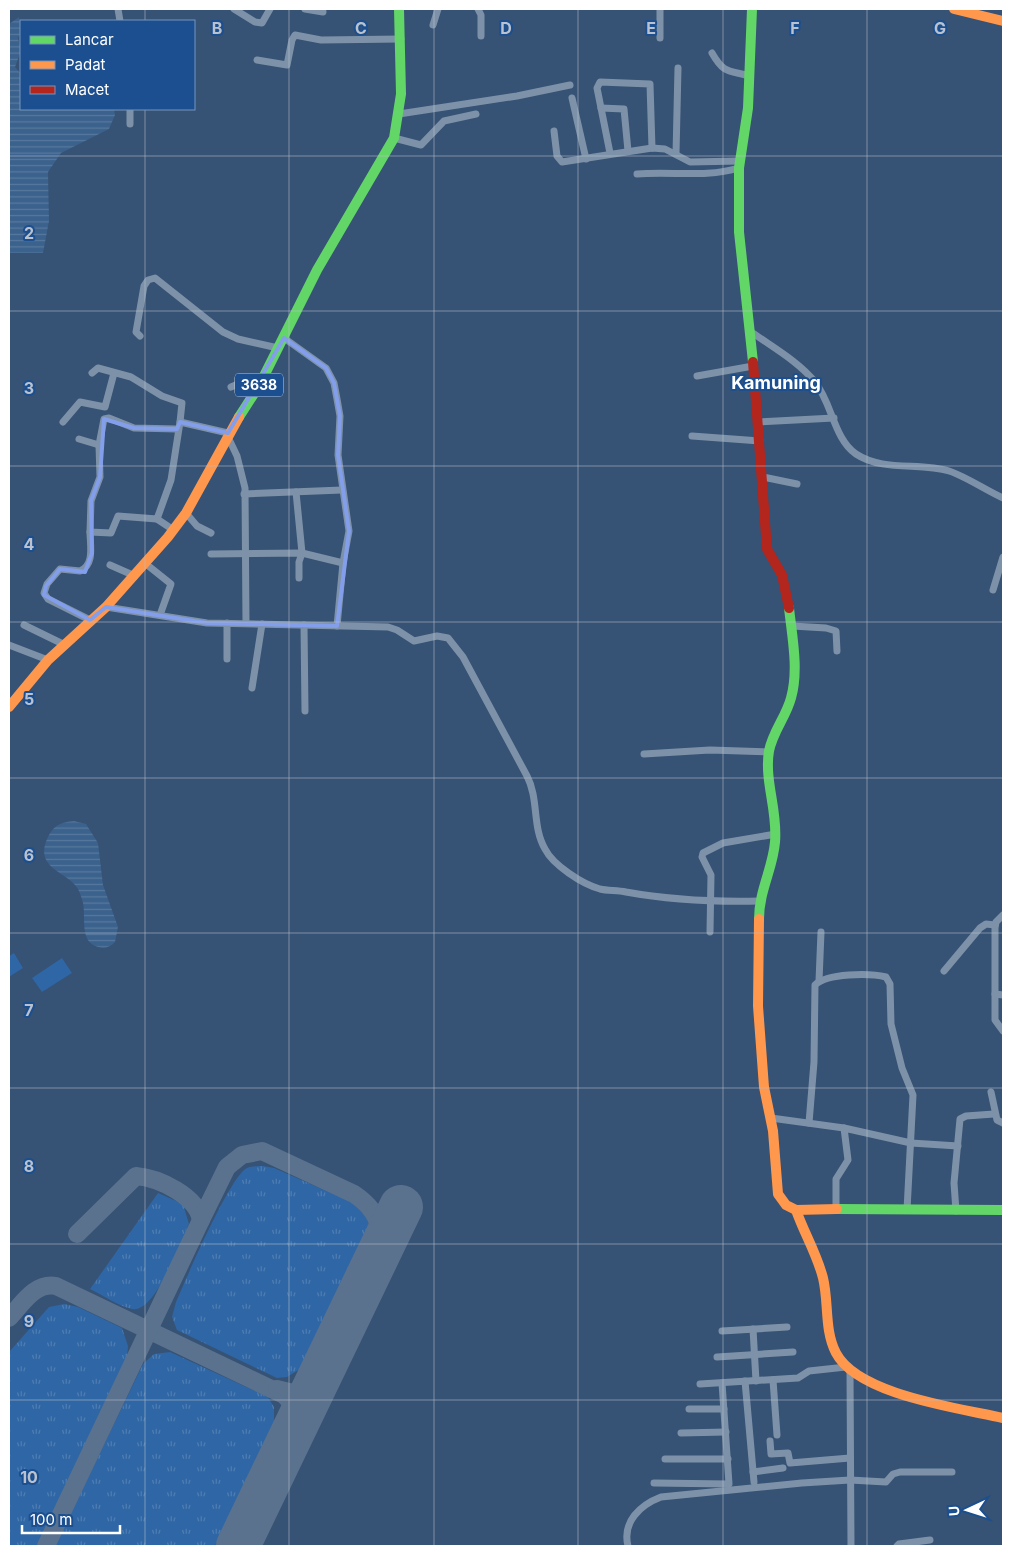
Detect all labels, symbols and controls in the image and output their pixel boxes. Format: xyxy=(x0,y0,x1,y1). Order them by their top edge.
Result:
text: B xyxy=(212,18,222,38)
text: C xyxy=(355,18,367,38)
text: D xyxy=(500,18,512,38)
text: E xyxy=(646,18,656,38)
text: F xyxy=(790,18,800,38)
text: G xyxy=(934,18,946,38)
legend xyxy=(20,20,195,110)
text: Lancar xyxy=(65,30,114,49)
text: Padat xyxy=(65,55,106,74)
text: Macet xyxy=(65,80,109,99)
text: 2 xyxy=(24,223,34,243)
district label: Kamuning xyxy=(731,372,821,393)
road number: 3638 xyxy=(235,374,283,396)
text: 3 xyxy=(24,378,34,398)
text: 4 xyxy=(24,534,35,554)
text: 5 xyxy=(24,689,34,709)
text: 6 xyxy=(24,845,34,865)
text: 7 xyxy=(24,1000,34,1020)
text: 8 xyxy=(24,1156,34,1176)
text: 9 xyxy=(24,1311,34,1331)
text: 10 xyxy=(20,1467,38,1487)
north arrow xyxy=(942,1485,992,1535)
scale bar xyxy=(22,1502,120,1534)
text: U xyxy=(945,1505,962,1517)
text: 100 m xyxy=(30,1510,72,1529)

